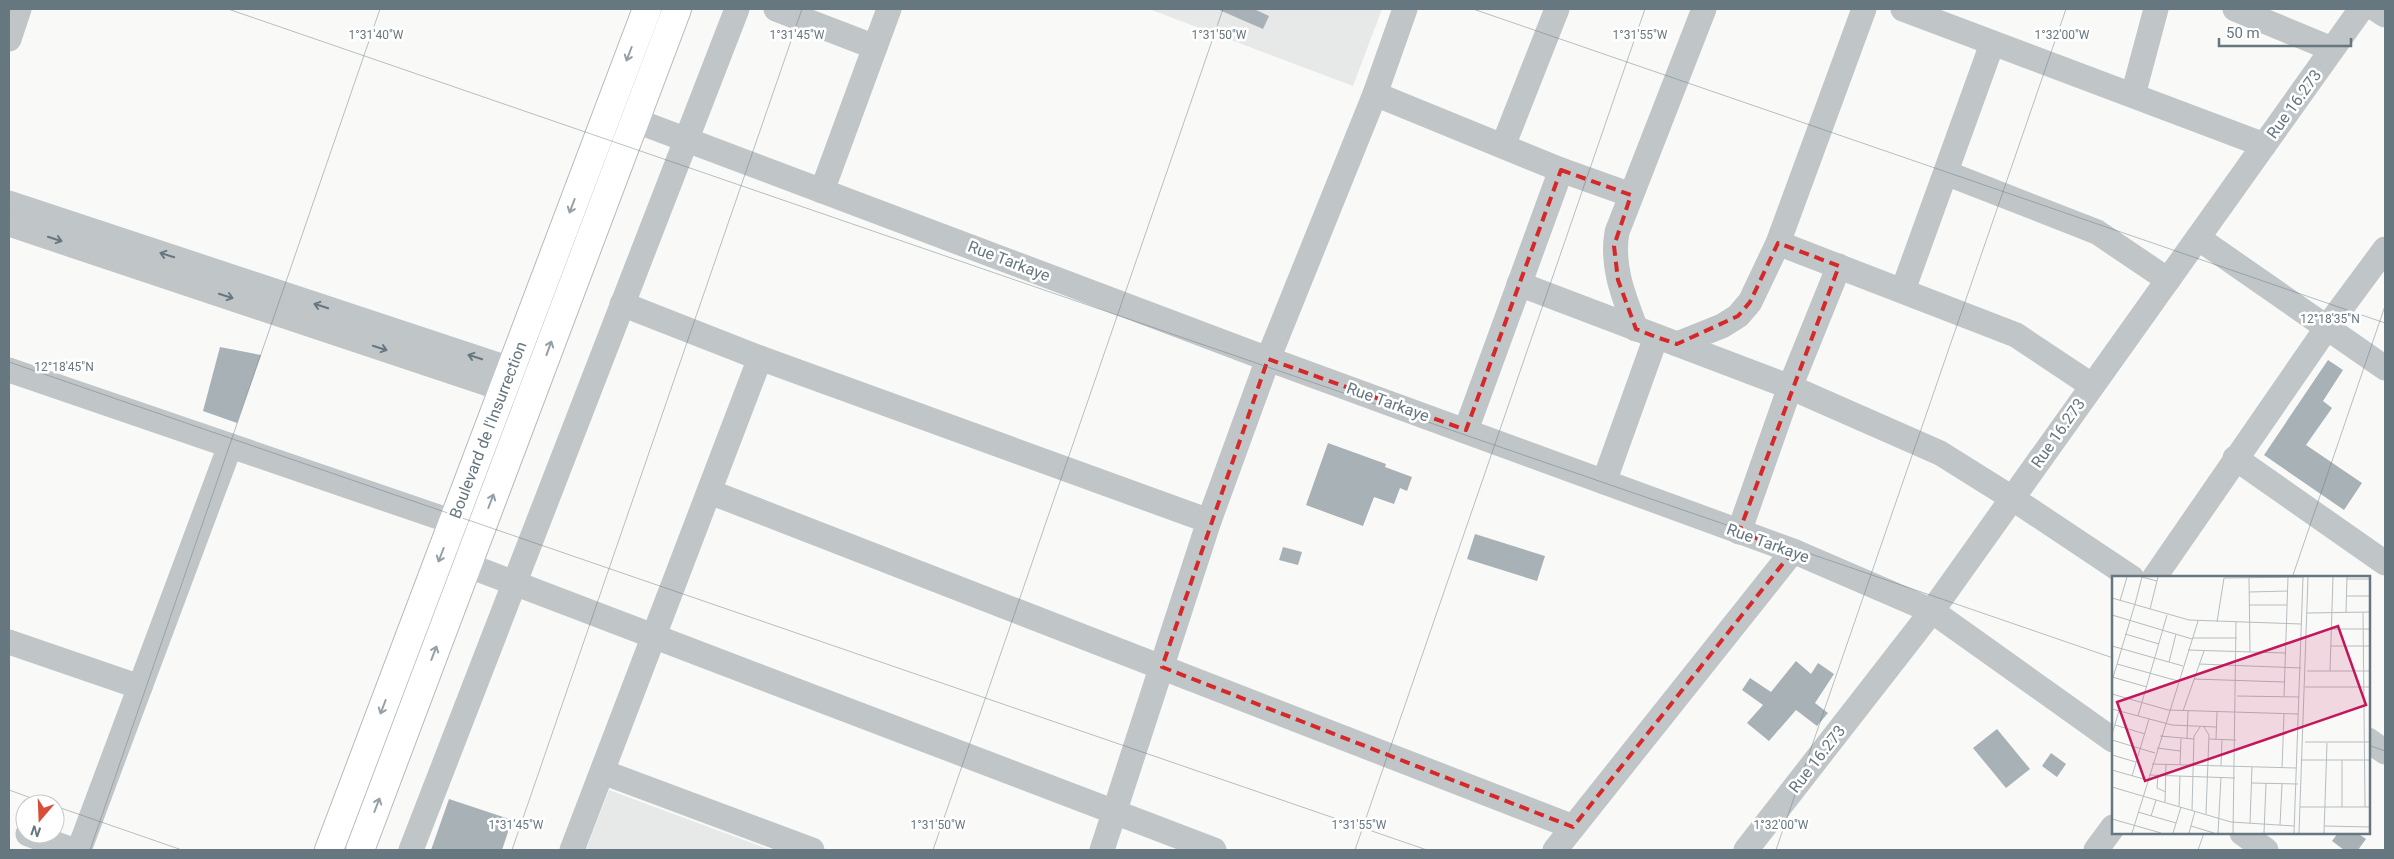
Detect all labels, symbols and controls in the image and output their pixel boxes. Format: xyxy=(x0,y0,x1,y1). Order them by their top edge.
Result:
scale bar xyxy=(2219,15,2352,47)
text: 50 m xyxy=(2226,24,2260,42)
text: 1°31'40"W xyxy=(349,28,404,42)
text: 1°31'45"W xyxy=(770,28,825,42)
text: 1°31'50"W xyxy=(1192,28,1247,42)
text: 1°31'55"W xyxy=(1613,28,1668,42)
text: 1°32'00"W xyxy=(2035,28,2090,42)
one-way arrow xyxy=(624,46,633,61)
street label: Rue 16.273 xyxy=(2263,66,2325,142)
one-way arrow xyxy=(567,198,576,213)
one-way arrow xyxy=(47,235,62,244)
street label: Rue Tarkaye xyxy=(965,237,1053,285)
one-way arrow xyxy=(159,250,175,259)
one-way arrow xyxy=(217,292,233,301)
one-way arrow xyxy=(313,301,329,310)
text: 12°18'35"N xyxy=(2300,312,2360,326)
street label: Boulevard de l'Insurrection xyxy=(445,339,531,521)
one-way arrow xyxy=(545,341,554,357)
one-way arrow xyxy=(372,343,388,353)
one-way arrow xyxy=(467,352,483,362)
text: 12°18'45"N xyxy=(34,360,94,374)
street label: Rue Tarkaye xyxy=(1344,378,1432,426)
street label: Rue 16.273 xyxy=(2027,395,2089,471)
one-way arrow xyxy=(488,493,497,508)
street label: Rue Tarkaye xyxy=(1724,519,1812,567)
one-way arrow xyxy=(436,547,445,562)
inset map xyxy=(2112,576,2369,834)
one-way arrow xyxy=(430,645,439,661)
one-way arrow xyxy=(378,699,387,714)
street label: Rue 16.273 xyxy=(1785,722,1849,796)
north arrow xyxy=(15,794,65,844)
one-way arrow xyxy=(373,797,382,813)
text: 1°31'45"W xyxy=(489,818,544,832)
text: 1°31'50"W xyxy=(911,818,966,832)
text: 1°31'55"W xyxy=(1332,818,1387,832)
text: 1°32'00"W xyxy=(1754,818,1809,832)
text: N xyxy=(28,822,43,840)

